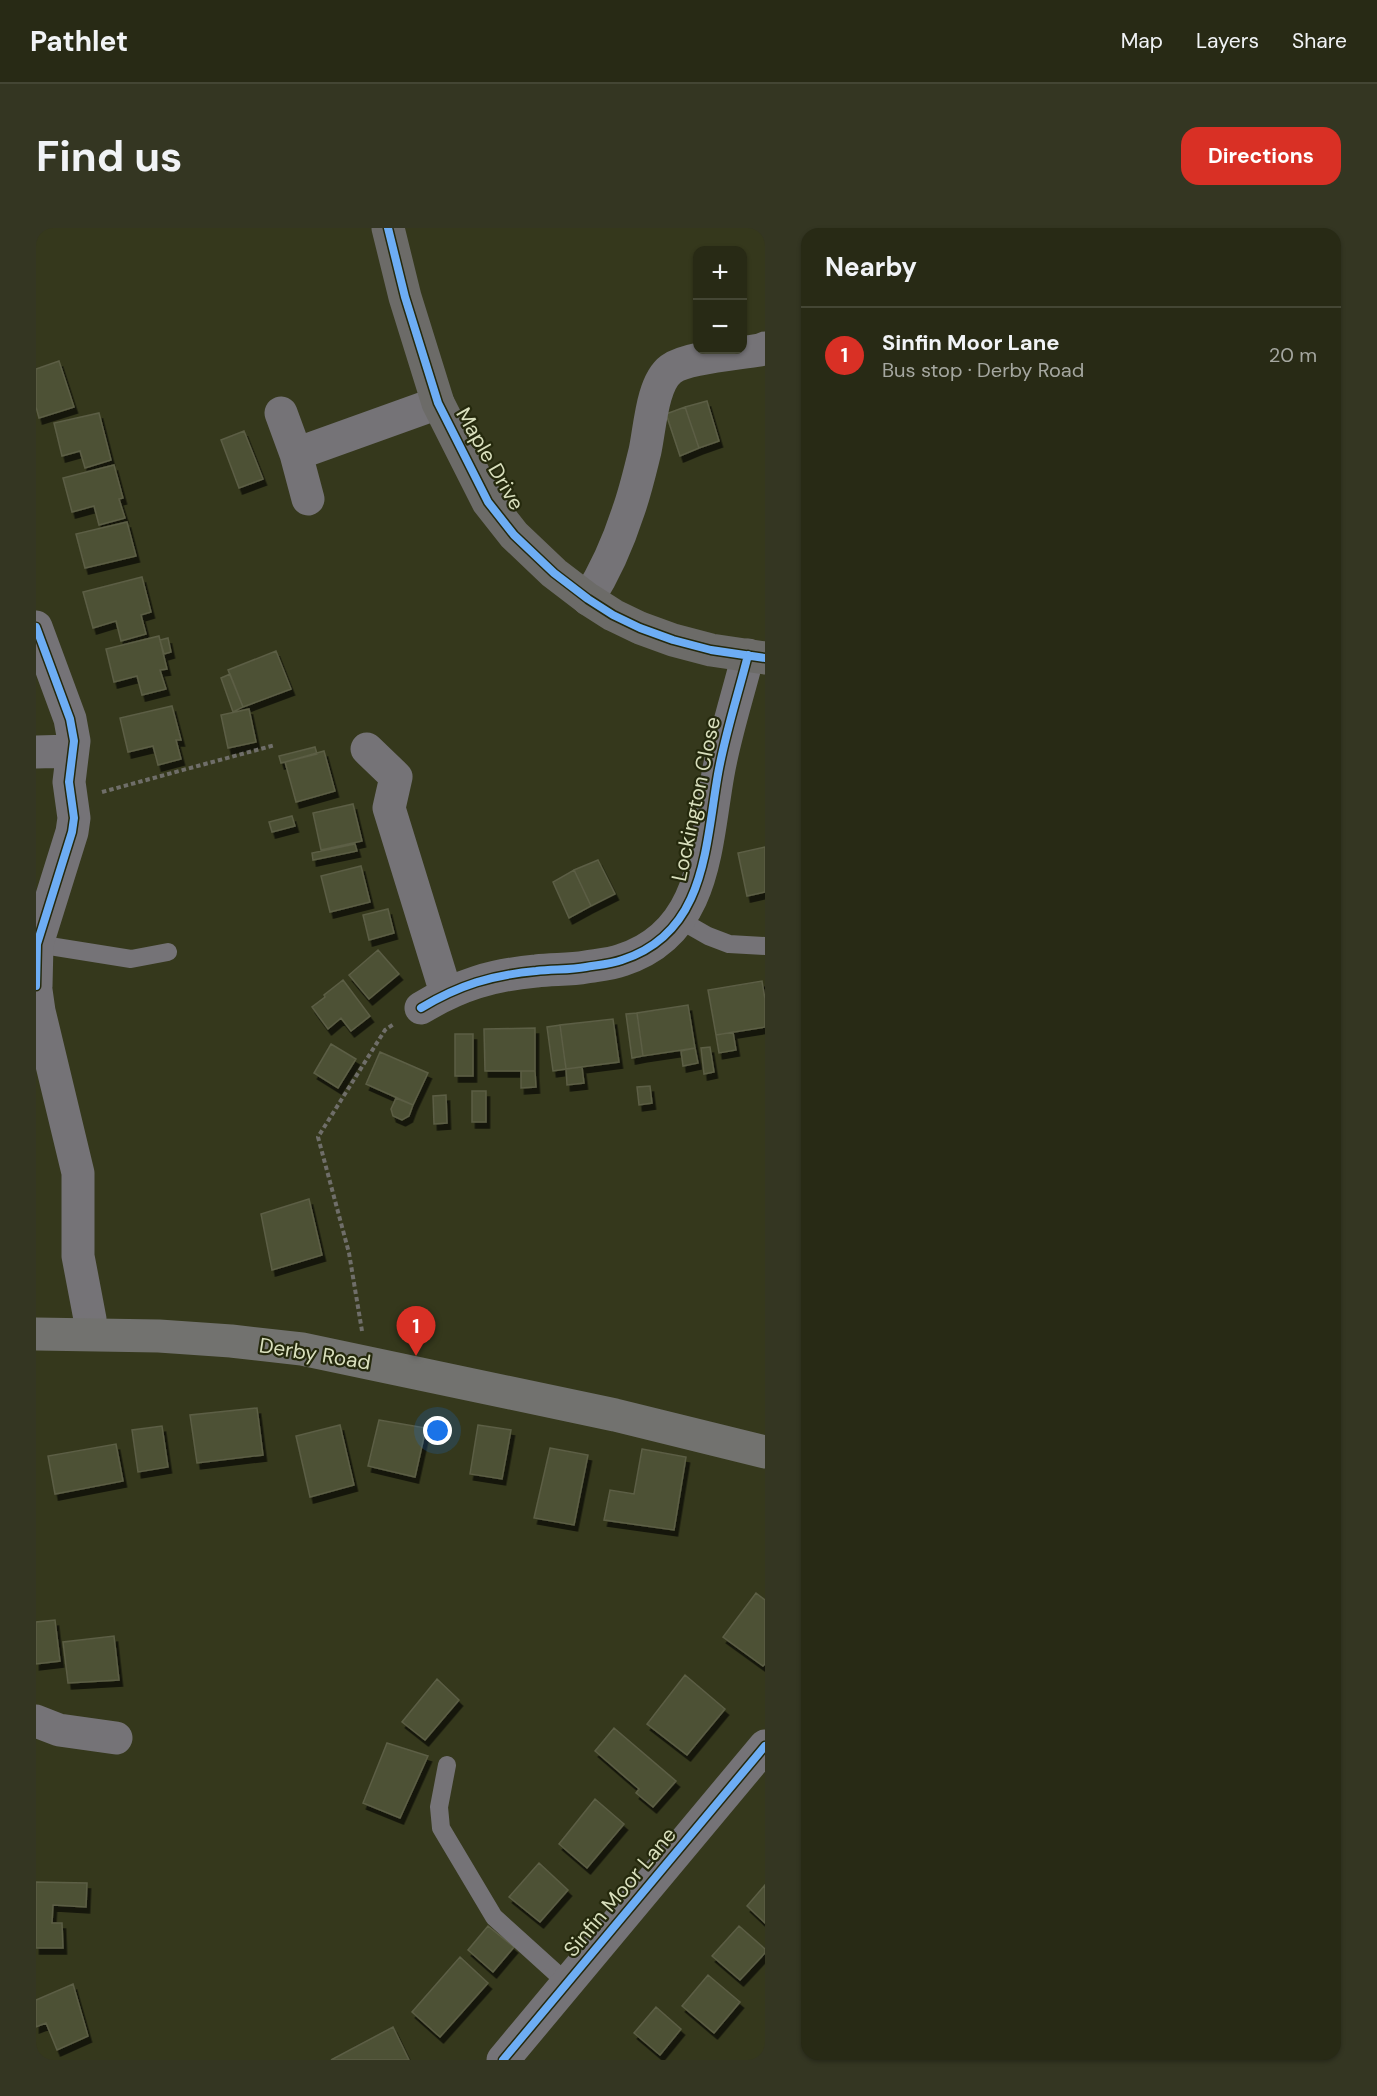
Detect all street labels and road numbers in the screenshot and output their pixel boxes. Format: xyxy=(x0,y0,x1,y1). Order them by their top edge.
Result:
street label: Maple Drive xyxy=(449,403,531,515)
street label: Lockington Close xyxy=(665,714,727,884)
street label: Derby Road xyxy=(257,1331,373,1377)
street label: Sinfin Moor Lane xyxy=(557,1821,683,1963)

